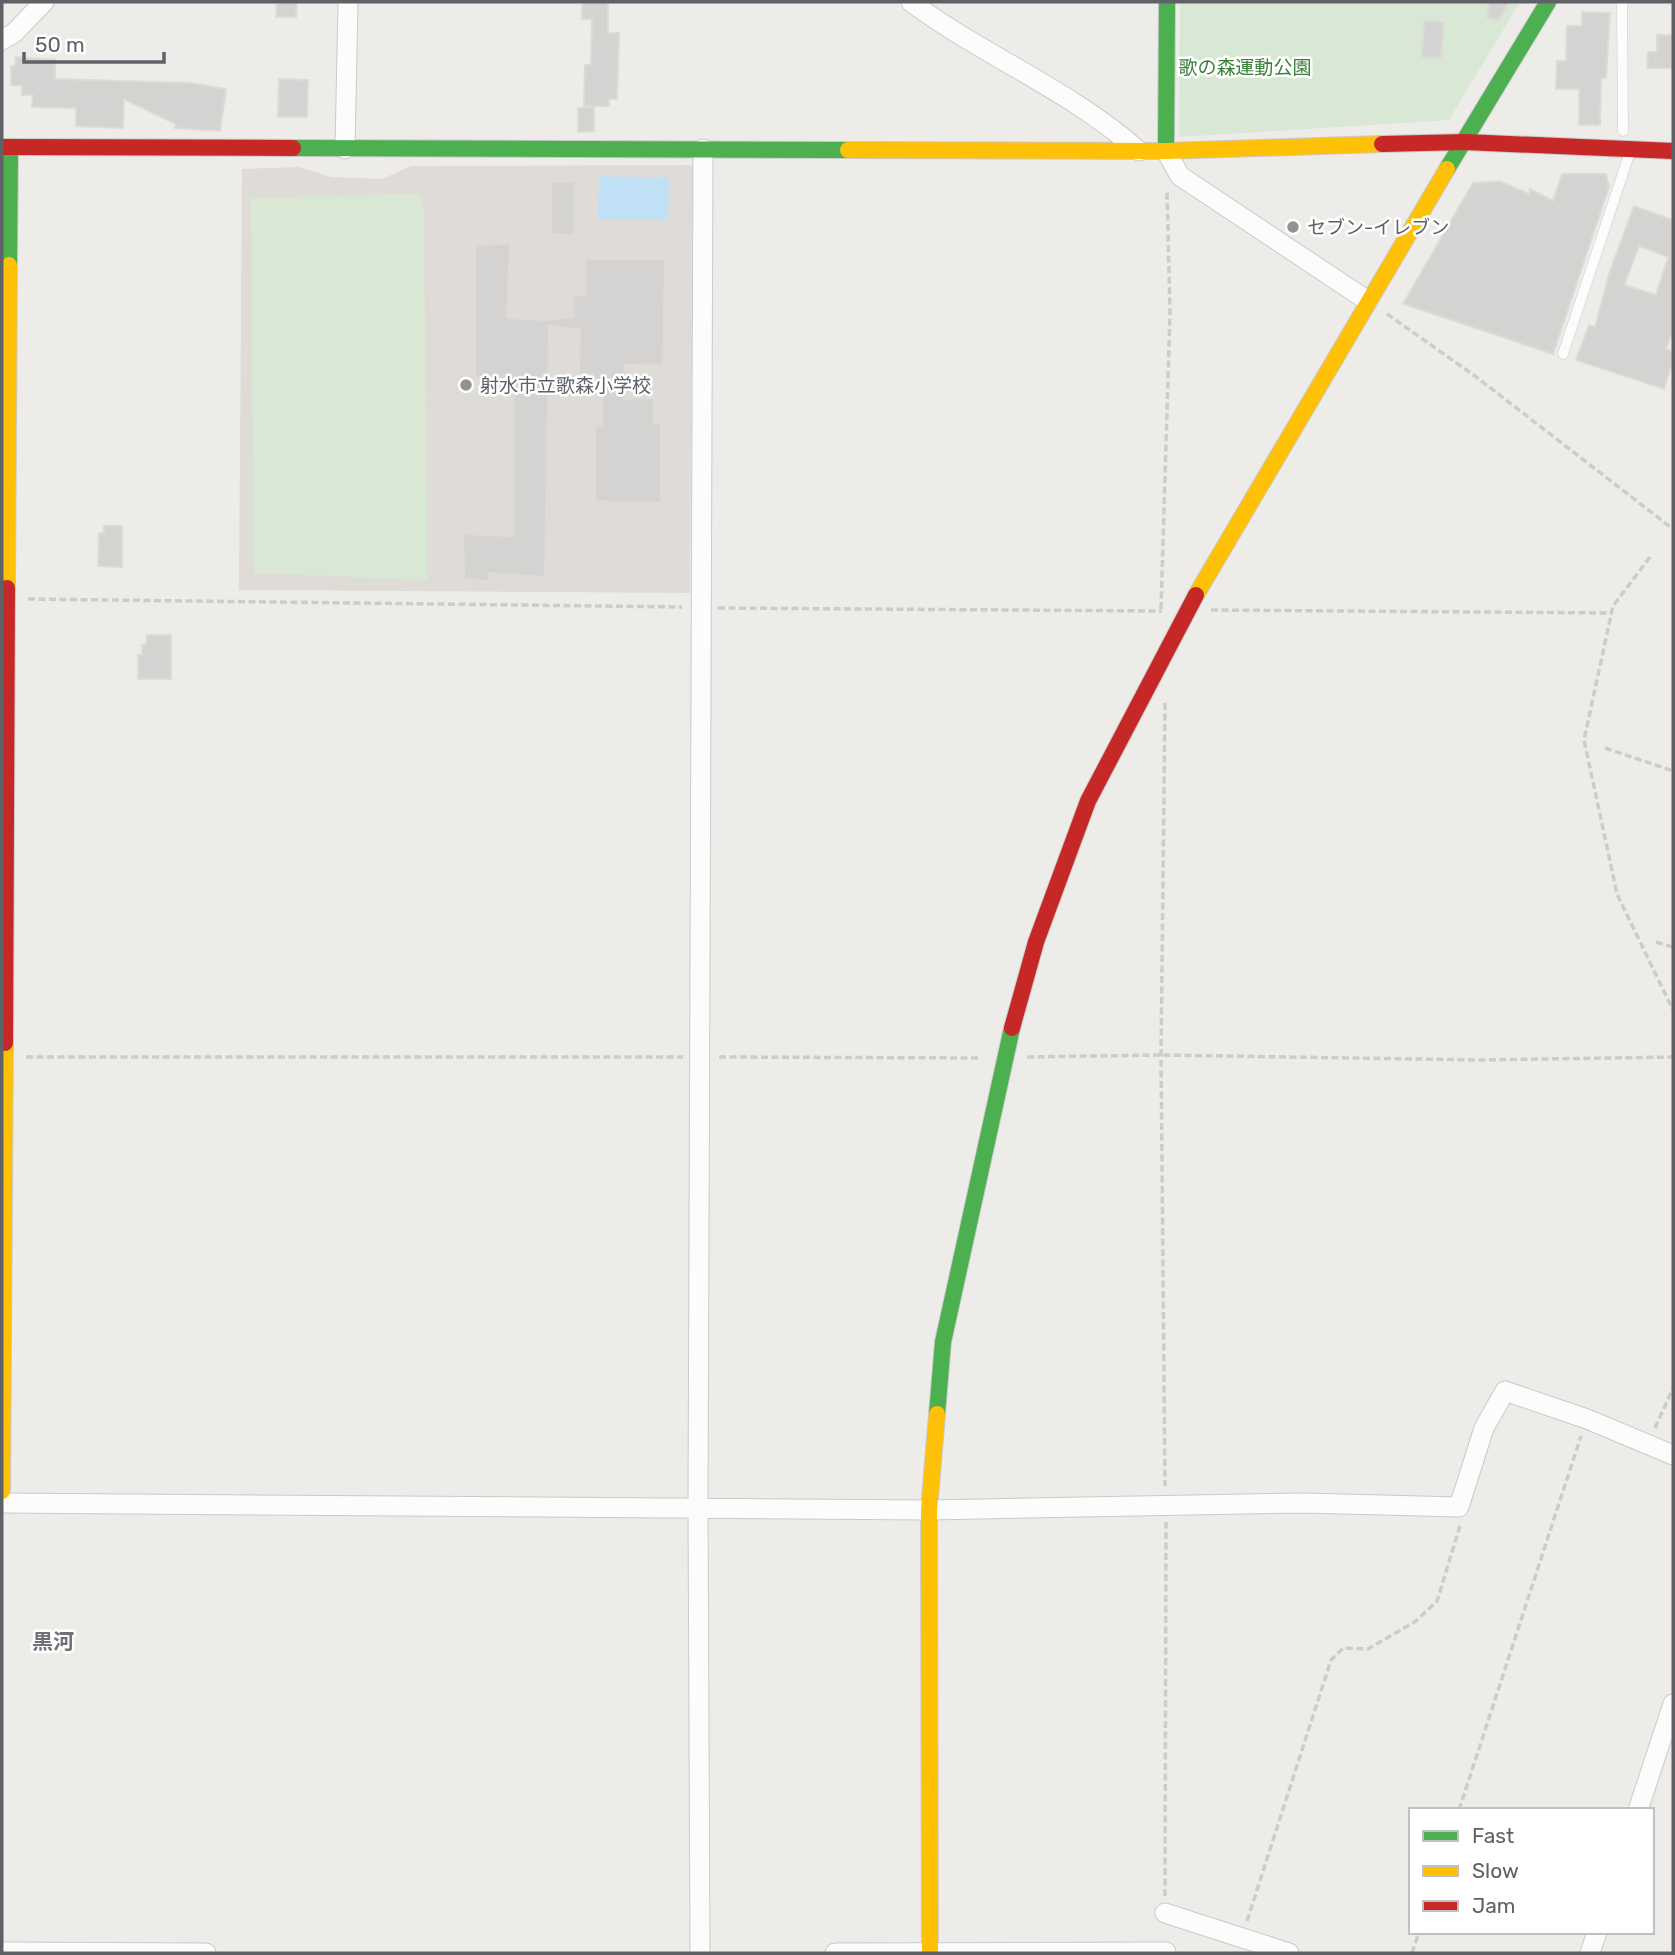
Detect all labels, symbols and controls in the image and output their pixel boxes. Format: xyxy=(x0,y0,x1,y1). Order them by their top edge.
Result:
scale bar xyxy=(24,21,164,65)
text: 50 m xyxy=(35,32,85,57)
park label: 歌の森運動公園 xyxy=(1178,56,1312,79)
place label: セブン-イレブン xyxy=(1307,216,1449,239)
marker: セブン-イレブン xyxy=(1285,219,1301,235)
place label: 射水市立歌森小学校 xyxy=(480,374,651,397)
marker: 射水市立歌森小学校 xyxy=(458,377,474,393)
district label: 黒河 xyxy=(32,1629,74,1654)
legend xyxy=(1409,1808,1654,1934)
text: Fast xyxy=(1472,1823,1514,1848)
text: Slow xyxy=(1472,1858,1519,1883)
text: Jam xyxy=(1472,1893,1516,1918)

